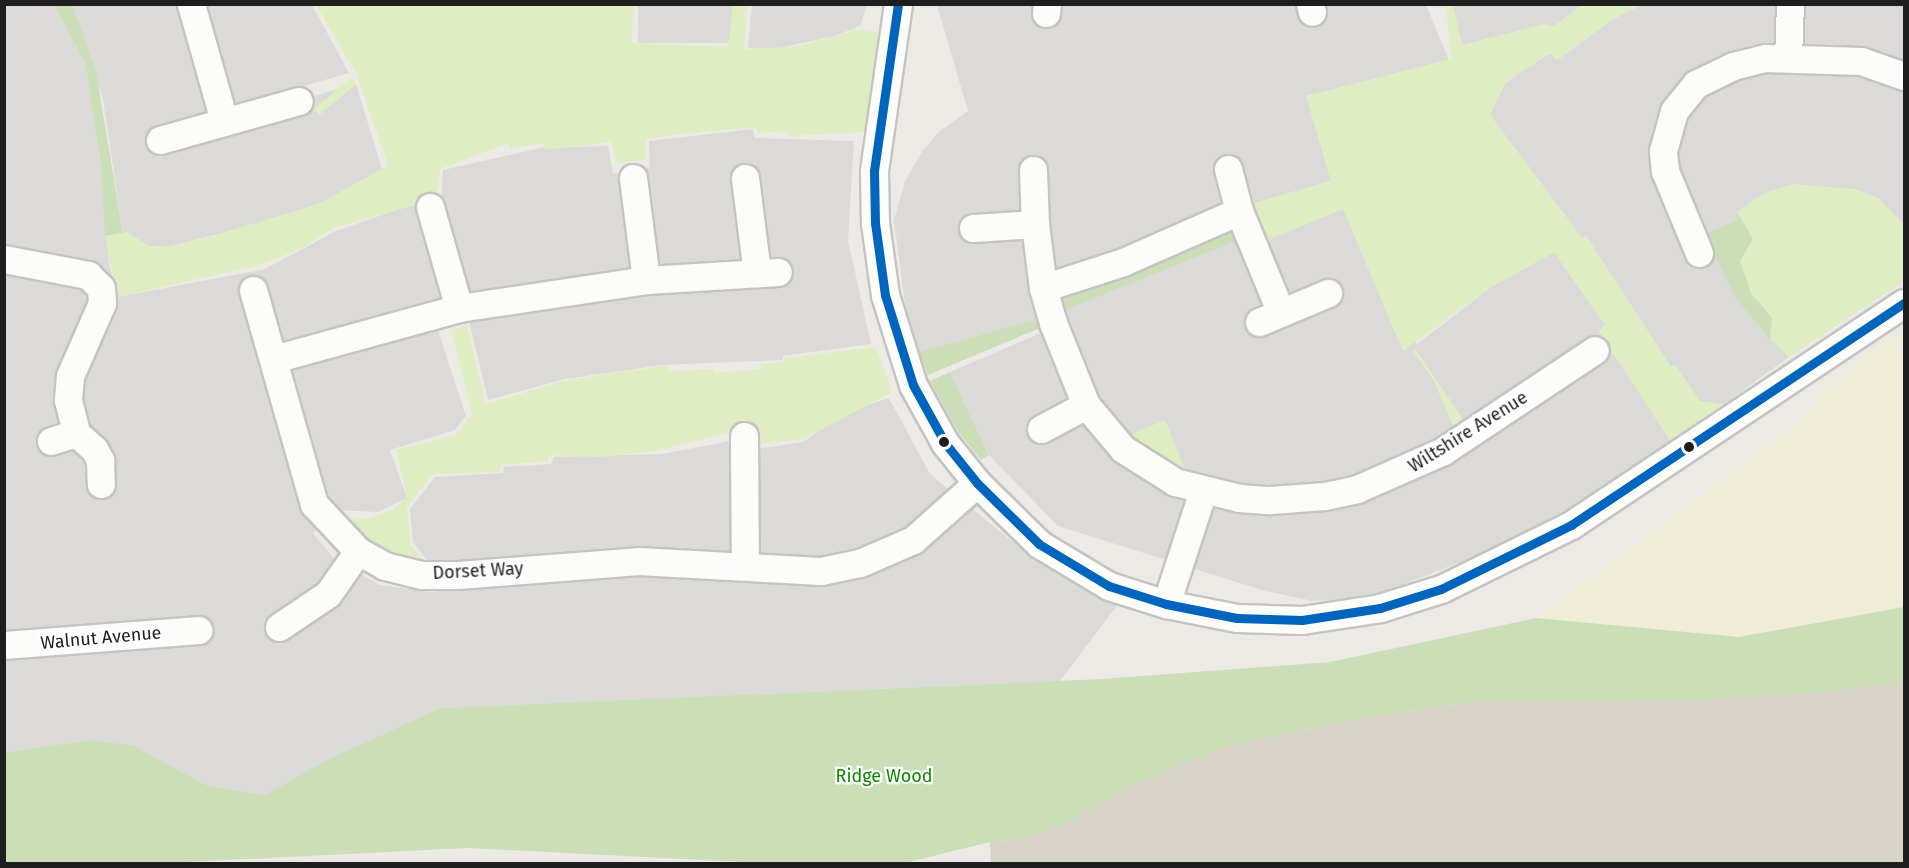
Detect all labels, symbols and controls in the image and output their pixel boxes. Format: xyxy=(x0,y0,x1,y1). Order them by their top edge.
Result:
street label: Wiltshire Avenue xyxy=(1404,387,1532,477)
unlabelled marker xyxy=(938,436,950,448)
unlabelled marker xyxy=(1683,441,1695,453)
street label: Dorset Way xyxy=(432,558,524,584)
street label: Walnut Avenue xyxy=(40,622,162,654)
park label: Ridge Wood xyxy=(836,765,932,787)

